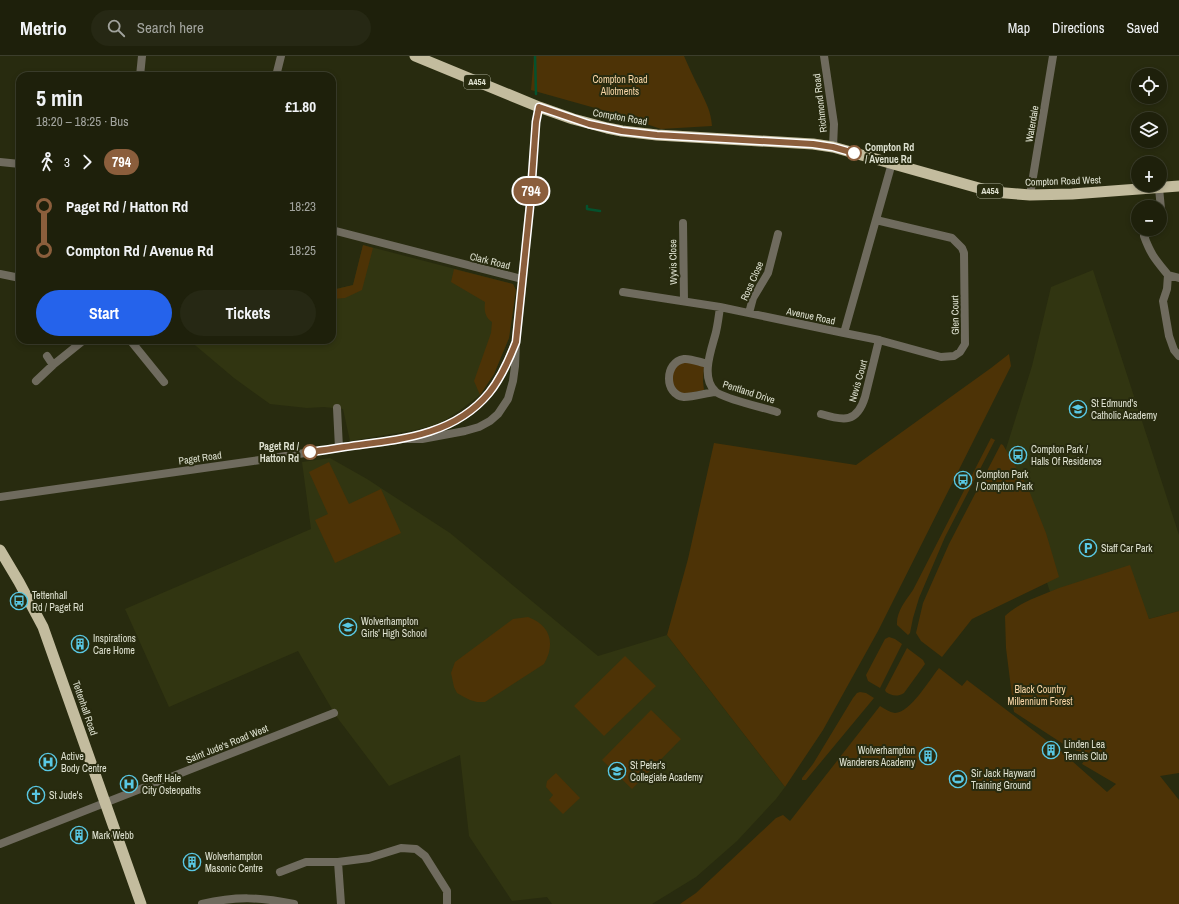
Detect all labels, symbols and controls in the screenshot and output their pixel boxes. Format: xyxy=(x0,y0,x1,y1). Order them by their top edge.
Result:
search box xyxy=(91,10,371,46)
text: Metrio xyxy=(20,15,67,41)
icon: search xyxy=(105,17,127,39)
text: Search here xyxy=(137,17,204,38)
text: Map xyxy=(1008,19,1030,37)
text: Directions xyxy=(1052,19,1104,37)
text: Saved xyxy=(1126,19,1159,37)
map controls xyxy=(1131,68,1167,236)
button: locate xyxy=(1131,68,1167,104)
park label: Compton Road Allotments xyxy=(592,73,648,98)
street label: Richmond Road xyxy=(810,73,830,133)
road number: A454 xyxy=(464,75,490,89)
text: 5 min xyxy=(36,83,83,113)
text: £1.80 xyxy=(285,96,316,117)
street label: Waterdale xyxy=(1022,104,1042,143)
street label: Compton Road xyxy=(592,106,648,128)
button: layers xyxy=(1131,112,1167,148)
text: 18:20 – 18:25 · Bus xyxy=(36,113,128,130)
place label: Compton Rd / Avenue Rd xyxy=(865,141,914,166)
marker: Compton Rd / Avenue Rd xyxy=(846,145,862,161)
icon: walk xyxy=(36,151,58,173)
icon: forward xyxy=(76,151,98,173)
text: 794 xyxy=(112,153,131,171)
text: 3 xyxy=(64,154,70,171)
button: + xyxy=(1131,156,1167,192)
street label: Compton Road West xyxy=(1025,173,1102,189)
line badge: 794 xyxy=(508,178,554,204)
text: 794 xyxy=(521,182,541,200)
road number: A454 xyxy=(977,184,1003,198)
text: Paget Rd / Hatton Rd xyxy=(66,196,188,217)
text: 18:23 xyxy=(289,198,316,215)
button: − xyxy=(1131,200,1167,236)
street label: Wyvis Close xyxy=(666,239,680,285)
text: Compton Rd / Avenue Rd xyxy=(66,240,213,261)
text: 18:25 xyxy=(289,242,316,259)
street label: Clark Road xyxy=(469,250,511,272)
street label: Ross Close xyxy=(738,259,767,303)
button: Start xyxy=(36,290,172,336)
button: Tickets xyxy=(180,290,316,336)
street label: Glen Court xyxy=(948,294,962,335)
street label: Avenue Road xyxy=(784,304,837,328)
street label: Nevis Court xyxy=(846,358,870,404)
street label: Pentland Drive xyxy=(721,377,777,407)
place label: St Edmund's Catholic Academy xyxy=(1091,397,1158,422)
school or university icon: St Edmund's Catholic Academy xyxy=(1068,399,1088,419)
place label: Paget Rd / Hatton Rd xyxy=(259,440,300,465)
place label: Compton Park / Halls Of Residence xyxy=(1031,443,1102,468)
marker: Paget Rd / Hatton Rd xyxy=(302,444,318,460)
bus stop icon: Compton Park / Halls Of Residence xyxy=(1008,445,1028,465)
street label: Paget Road xyxy=(178,449,222,467)
place label: Compton Park / Compton Park xyxy=(976,468,1034,493)
bus stop icon: Compton Park / Compton Park xyxy=(953,470,973,490)
parking icon: Staff Car Park xyxy=(1078,538,1098,558)
place label: Staff Car Park xyxy=(1101,542,1153,555)
place label: Tettenhall Rd / Paget Rd xyxy=(32,589,84,614)
bus stop icon: Tettenhall Rd / Paget Rd xyxy=(9,591,29,611)
place label: Wolverhampton Girls' High School xyxy=(361,615,427,640)
school or university icon: Wolverhampton Girls' High School xyxy=(338,617,358,637)
place label: Inspirations Care Home xyxy=(93,632,136,657)
building icon: Inspirations Care Home xyxy=(70,634,90,654)
street label: Tettenhall Road xyxy=(70,679,100,737)
park label: Black Country Millennium Forest xyxy=(1007,683,1073,708)
street label: Saint Jude's Road West xyxy=(184,721,271,766)
place label: Linden Lea Tennis Club xyxy=(1064,738,1108,763)
building icon: Linden Lea Tennis Club xyxy=(1041,740,1061,760)
place label: Wolverhampton Wanderers Academy xyxy=(839,744,916,769)
building icon: Wolverhampton Wanderers Academy xyxy=(918,746,938,766)
place label: Active Body Centre xyxy=(60,750,107,775)
hospital icon: Active Body Centre xyxy=(38,752,58,772)
place label: St Peter's Collegiate Academy xyxy=(630,759,704,784)
school or university icon: St Peter's Collegiate Academy xyxy=(607,761,627,781)
place label: Sir Jack Hayward Training Ground xyxy=(971,767,1035,792)
sports icon: Sir Jack Hayward Training Ground xyxy=(948,769,968,789)
place label: Geoff Hale City Osteopaths xyxy=(142,772,201,797)
hospital icon: Geoff Hale City Osteopaths xyxy=(119,774,139,794)
church icon: St Jude's xyxy=(26,785,46,805)
place label: St Jude's xyxy=(49,789,82,802)
building icon: Mark Webb xyxy=(69,825,89,845)
place label: Mark Webb xyxy=(92,829,134,842)
place label: Wolverhampton Masonic Centre xyxy=(205,850,263,875)
building icon: Wolverhampton Masonic Centre xyxy=(182,852,202,872)

